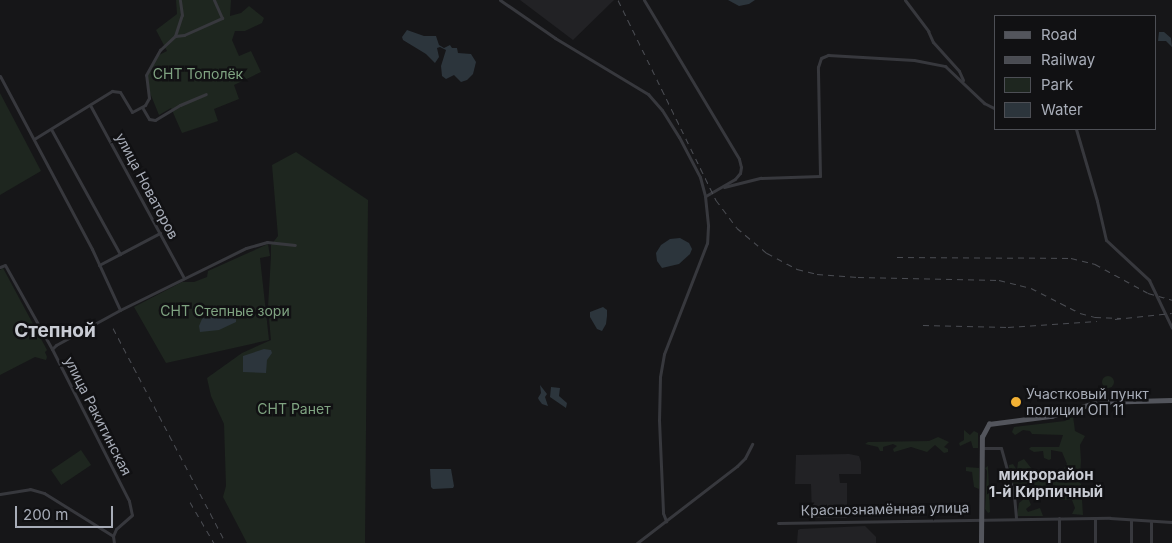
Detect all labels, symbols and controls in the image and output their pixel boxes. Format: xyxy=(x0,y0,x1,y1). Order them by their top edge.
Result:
legend xyxy=(994,15,1157,130)
text: Road xyxy=(1041,25,1077,44)
text: Railway xyxy=(1041,50,1095,69)
park label: СНТ Тополёк xyxy=(153,66,243,82)
text: Park xyxy=(1041,75,1073,94)
text: Water xyxy=(1041,100,1083,119)
street label: улица Новаторов xyxy=(112,130,182,242)
park label: СНТ Степные зори xyxy=(160,303,290,319)
district label: Степной xyxy=(14,320,96,342)
street label: улица Ракитинская xyxy=(61,354,135,478)
place label: Участковый пункт полиции ОП 11 xyxy=(1026,386,1149,418)
marker: Участковый пункт полиции ОП 11 xyxy=(1010,396,1022,408)
park label: СНТ Ранет xyxy=(257,401,331,417)
district label: микрорайон 1-й Кирпичный xyxy=(989,465,1103,500)
scale bar xyxy=(18,496,115,528)
street label: Краснознамённая улица xyxy=(801,499,969,519)
text: 200 m xyxy=(23,505,68,524)

